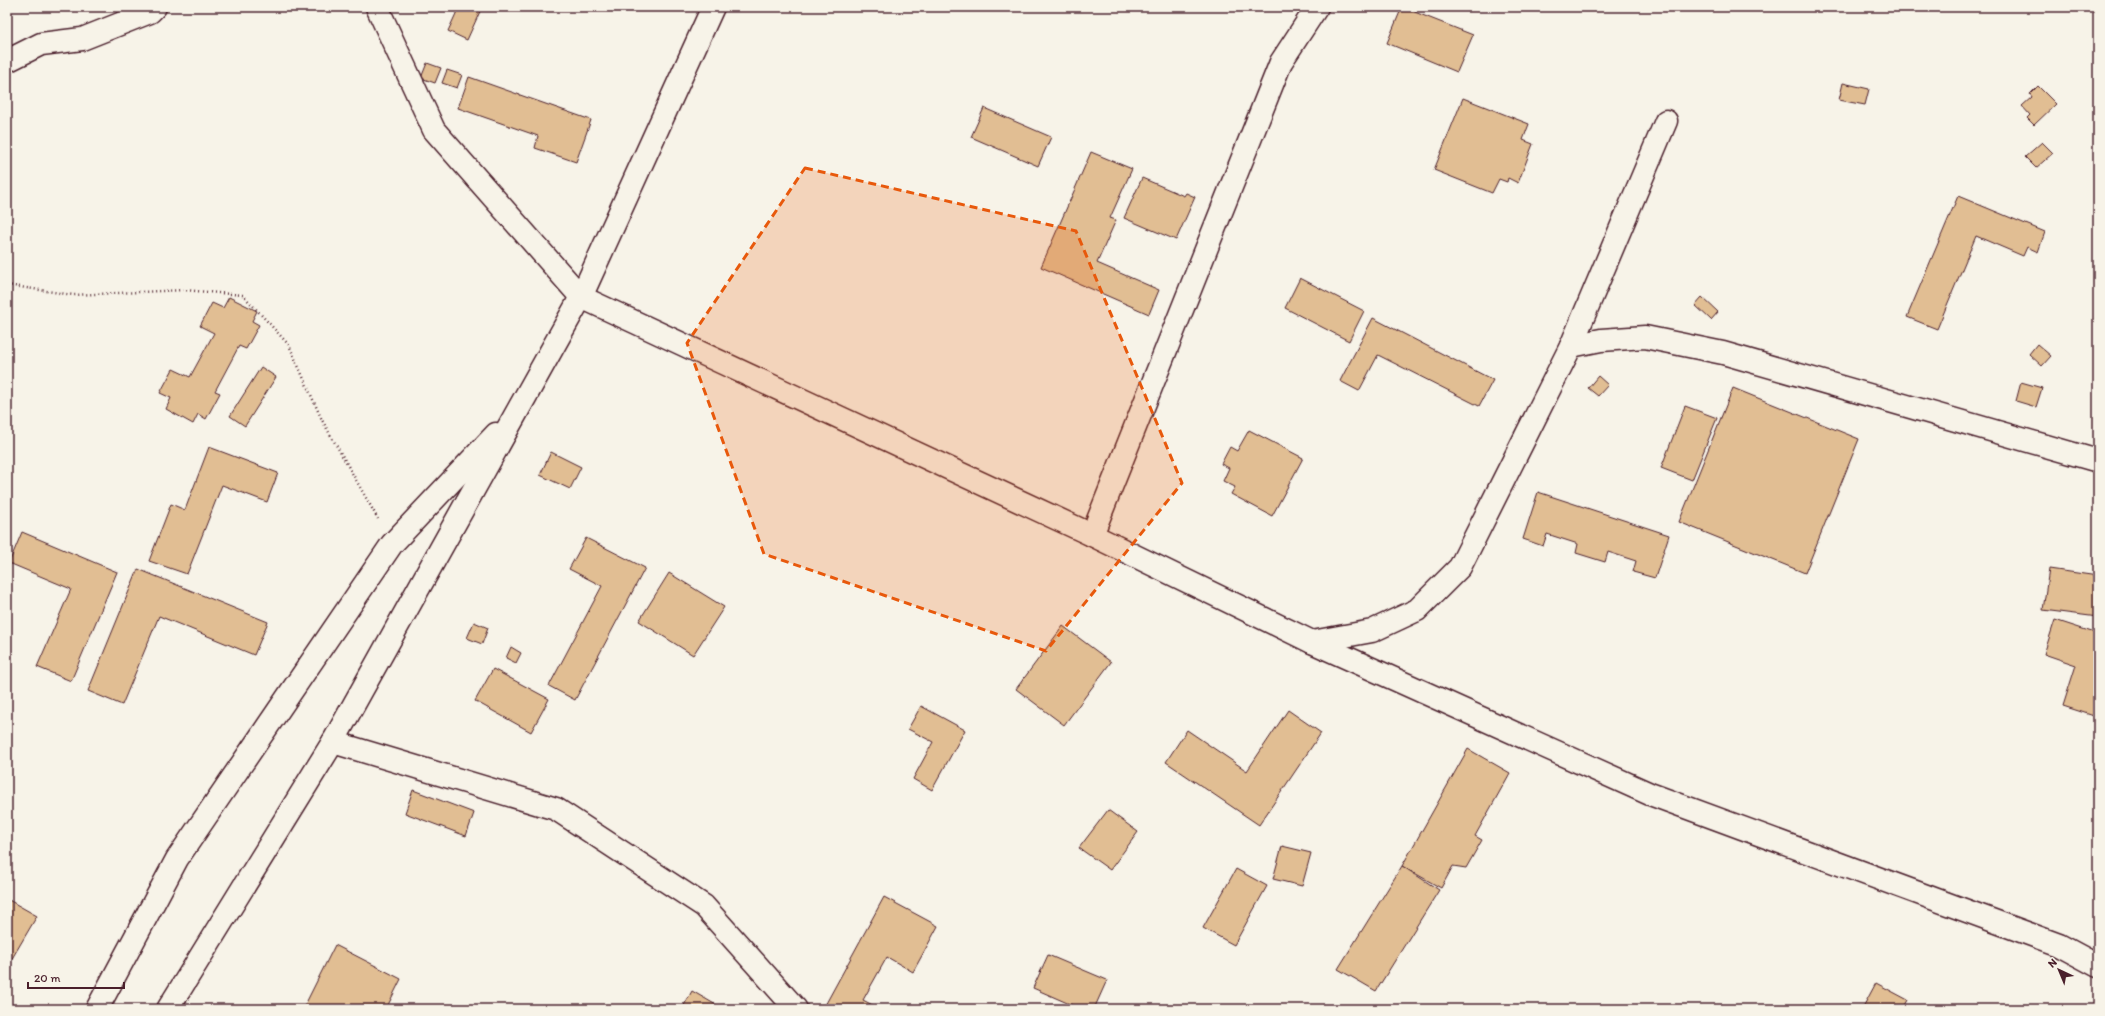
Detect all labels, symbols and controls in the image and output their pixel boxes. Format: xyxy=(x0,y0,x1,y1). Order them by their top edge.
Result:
north arrow xyxy=(2039,950,2079,990)
text: N xyxy=(2045,956,2060,970)
scale bar xyxy=(28,964,124,990)
text: 20 m xyxy=(34,971,61,985)

